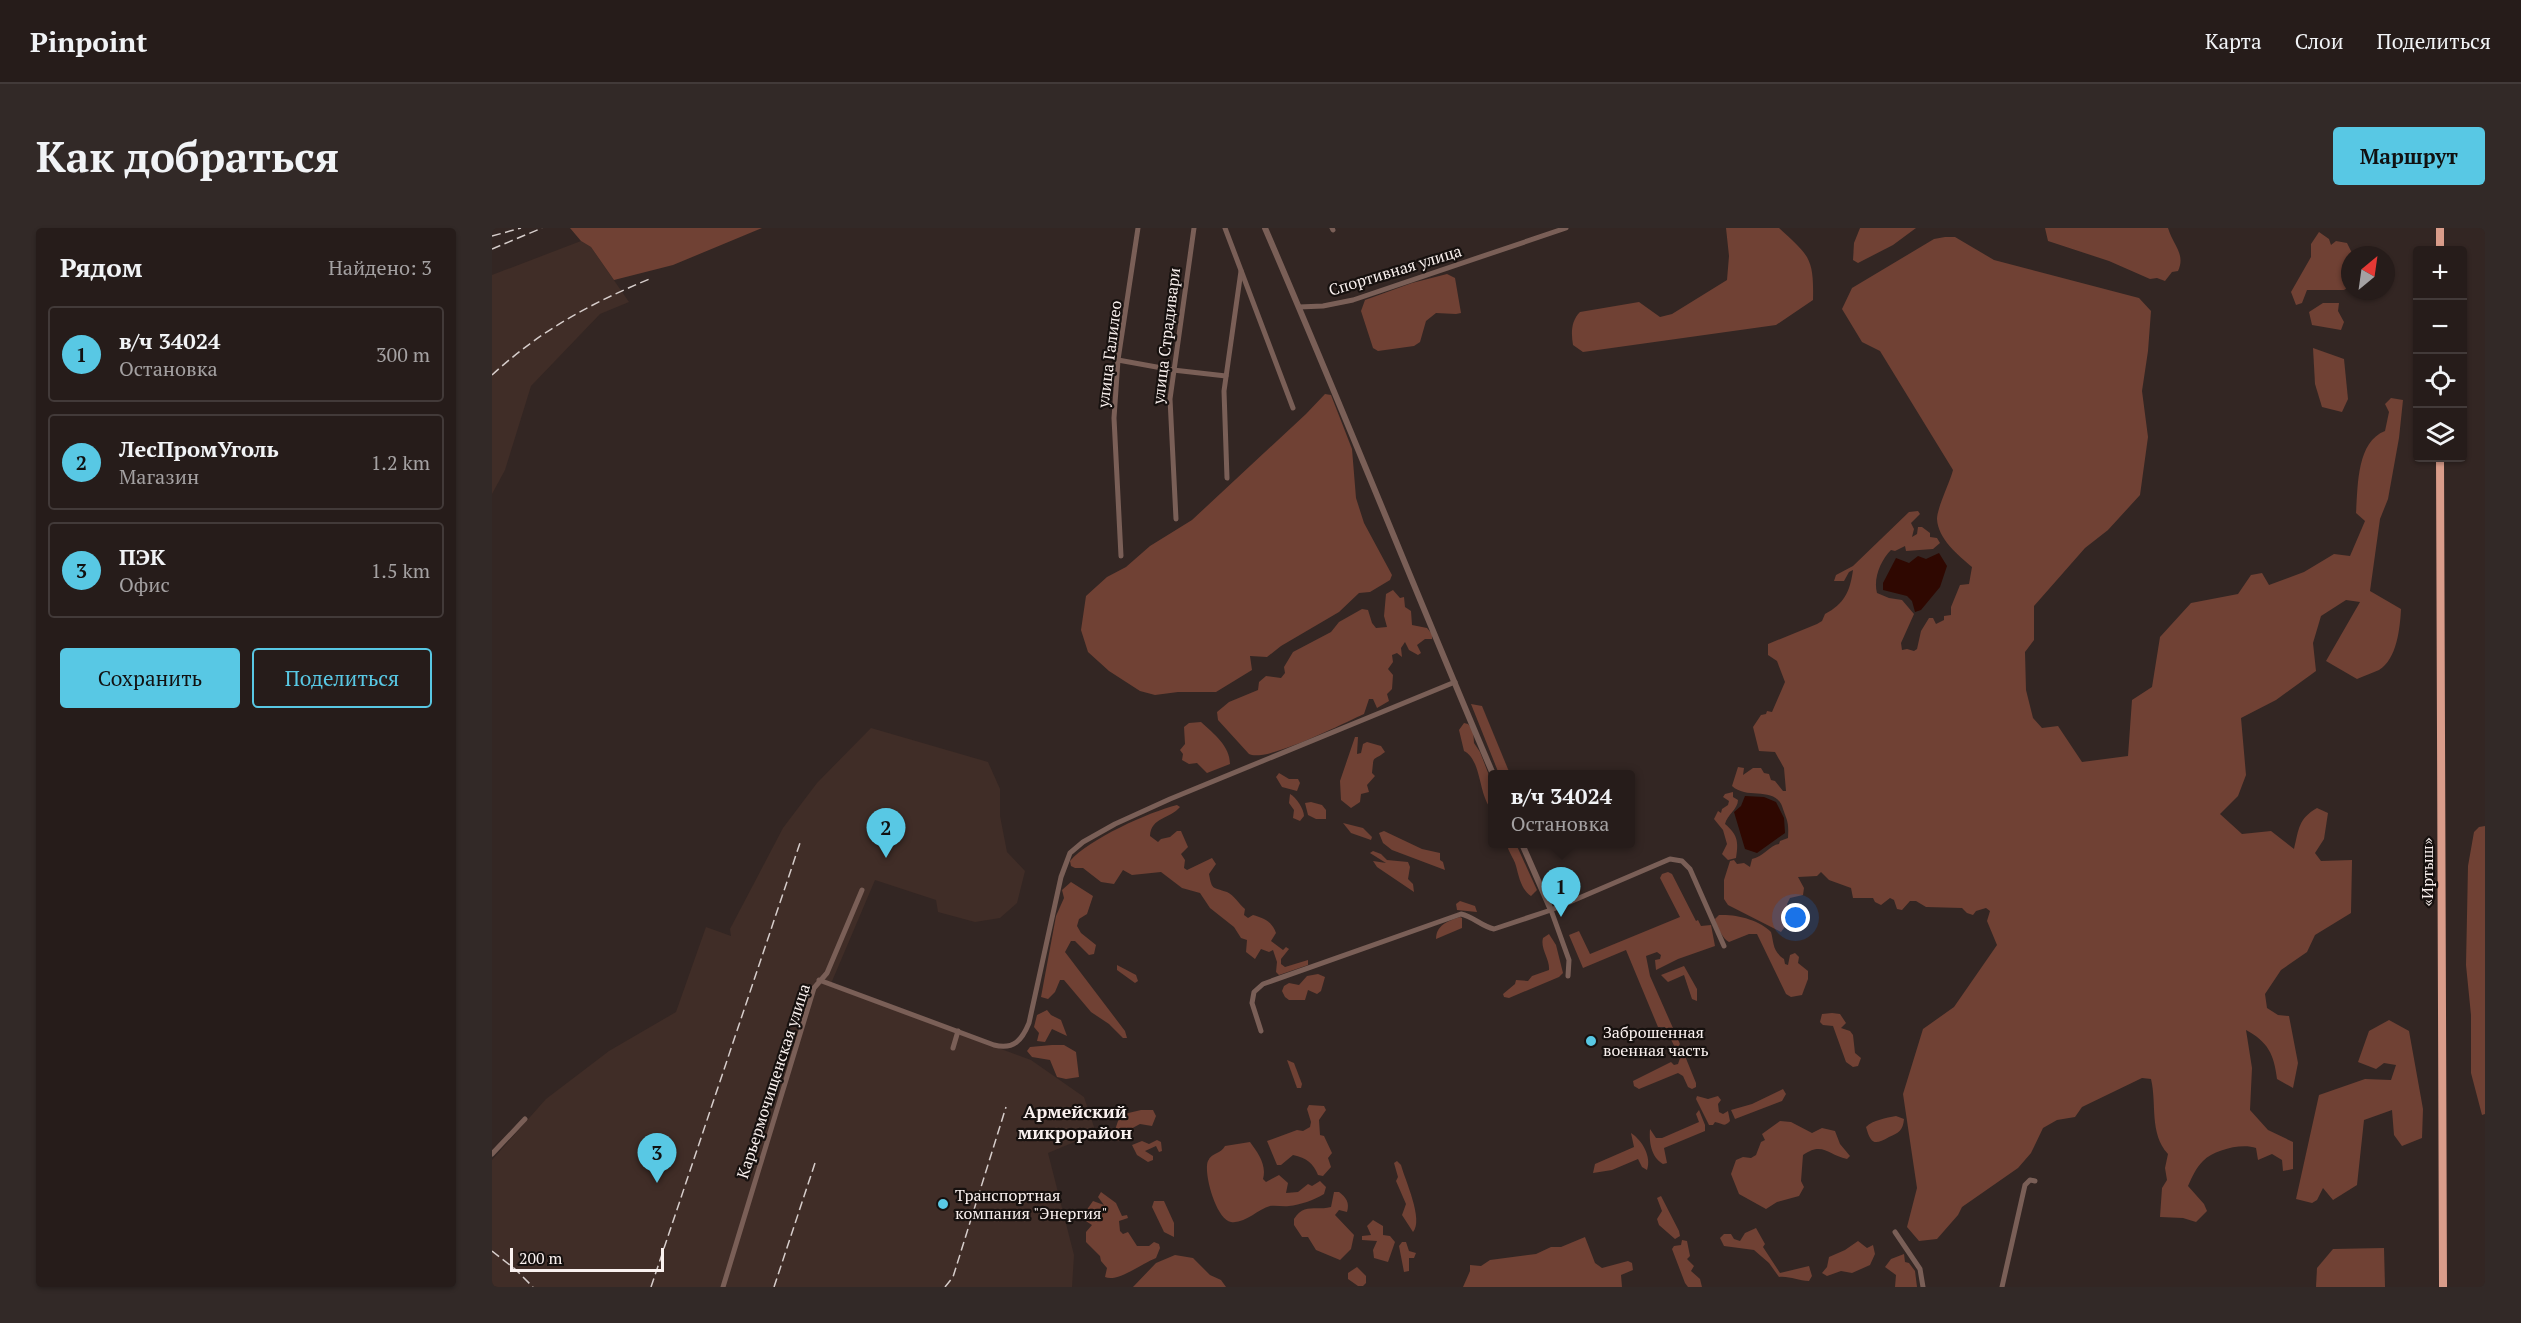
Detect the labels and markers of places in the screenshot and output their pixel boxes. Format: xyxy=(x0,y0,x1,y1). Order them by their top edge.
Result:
pin: 2 xyxy=(866,808,906,858)
pin: 1 xyxy=(1542,868,1580,917)
place label: Заброшенная военная часть xyxy=(1603,1021,1709,1061)
marker: Заброшенная военная часть xyxy=(1584,1034,1598,1048)
pin: 3 xyxy=(638,1134,676,1183)
place label: Транспортная компания "Энергия" xyxy=(955,1184,1108,1224)
marker: Транспортная компания "Энергия" xyxy=(936,1197,950,1211)

